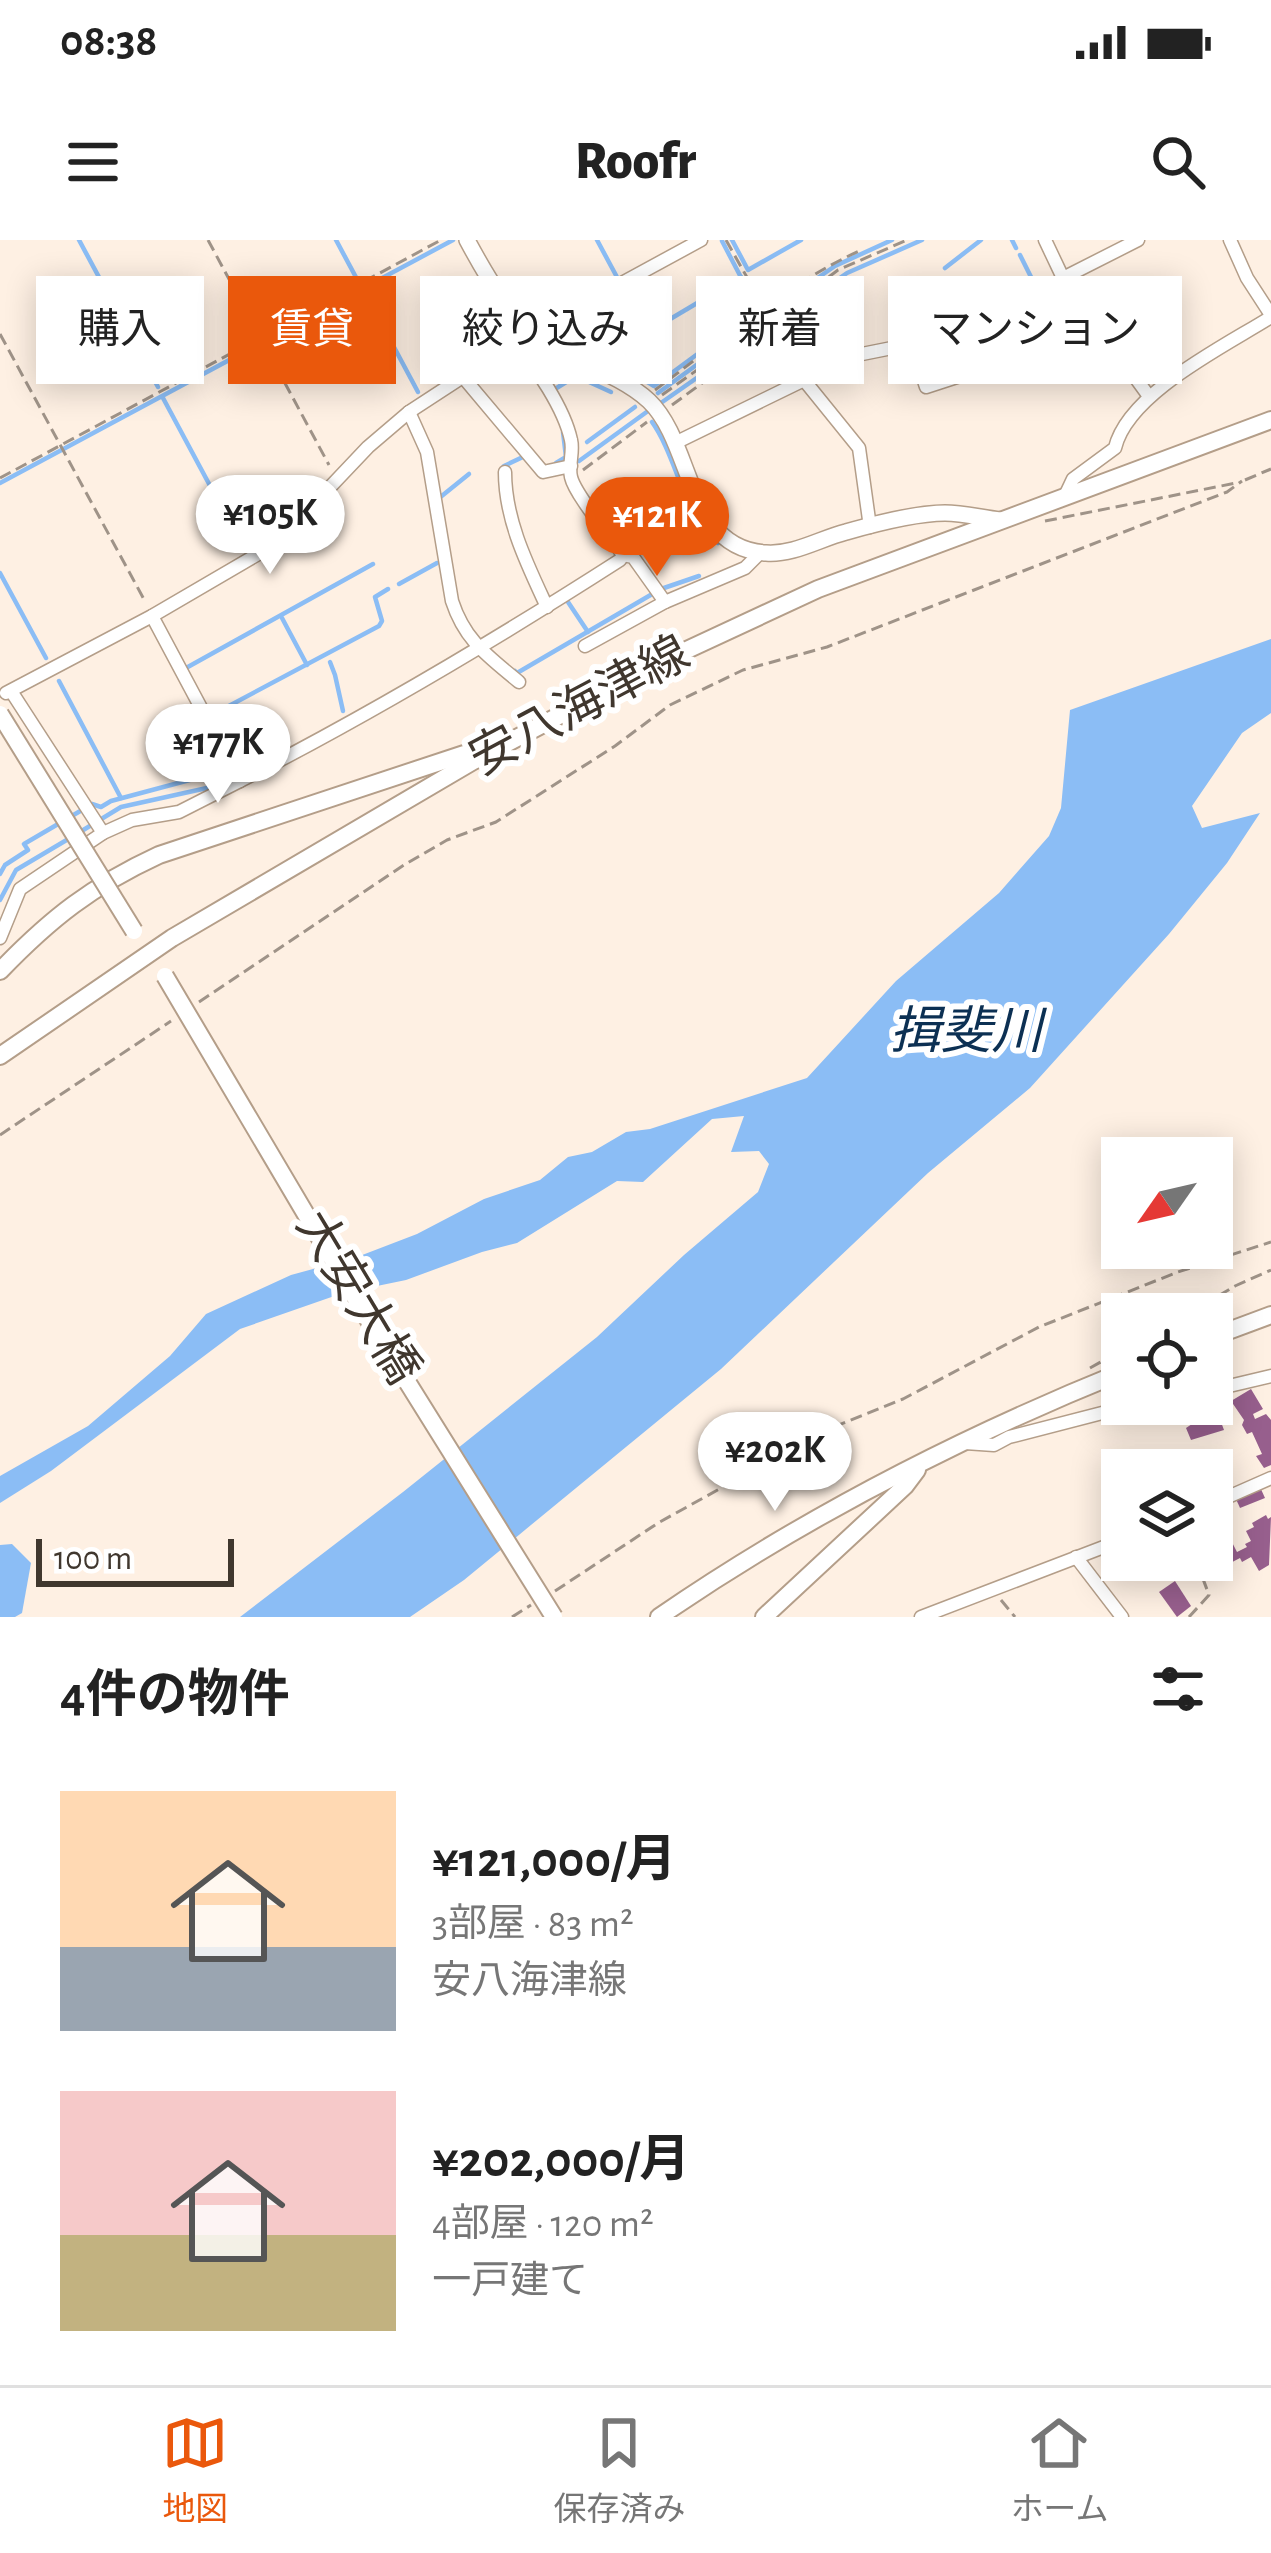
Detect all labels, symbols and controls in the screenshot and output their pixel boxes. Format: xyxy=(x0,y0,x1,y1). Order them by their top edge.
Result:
text: 08:38 xyxy=(60,19,158,64)
icon: menu xyxy=(60,129,126,195)
icon: search xyxy=(1145,129,1211,195)
text: Roofr xyxy=(575,135,696,189)
chip: 購入 xyxy=(36,276,204,384)
chip: 賃貸 xyxy=(228,276,396,384)
chip: 絞り込み xyxy=(420,276,672,384)
chip: 新着 xyxy=(696,276,864,384)
chip: マンション xyxy=(888,276,1182,384)
pin: ¥105K xyxy=(186,475,354,577)
pin: ¥121K xyxy=(573,477,741,579)
text: ¥105K xyxy=(223,494,317,533)
text: ¥121K xyxy=(612,496,702,535)
street label: 安八海津線 xyxy=(461,627,697,785)
pin: ¥177K xyxy=(134,704,302,806)
text: ¥177K xyxy=(172,723,264,762)
water label: 揖斐川 xyxy=(889,1005,1047,1058)
north arrow xyxy=(1101,1137,1233,1269)
map controls xyxy=(1101,1137,1233,1581)
street label: 大安大橋 xyxy=(287,1202,430,1393)
button: locate xyxy=(1101,1293,1233,1425)
pin: ¥202K xyxy=(691,1412,859,1514)
text: ¥202K xyxy=(725,1431,825,1470)
button: layers xyxy=(1101,1449,1233,1581)
scale bar xyxy=(36,1533,234,1586)
text: 100 m xyxy=(54,1543,132,1576)
icon: filters xyxy=(1145,1656,1211,1722)
text: 4件の物件 xyxy=(60,1670,290,1721)
text: ¥121,000/月 xyxy=(432,1835,676,1886)
icon: home xyxy=(156,1839,300,1983)
text: 3部屋 · 83 m² xyxy=(432,1905,634,1944)
text: 安八海津線 xyxy=(432,1962,627,2001)
text: ¥202,000/月 xyxy=(432,2135,690,2186)
icon: home xyxy=(156,2139,300,2283)
text: 4部屋 · 120 m² xyxy=(432,2205,654,2244)
text: 一戸建て xyxy=(432,2262,588,2301)
tab: 地図 xyxy=(162,2410,228,2531)
tab: 保存済み xyxy=(553,2410,685,2531)
tab: ホーム xyxy=(1010,2410,1108,2531)

